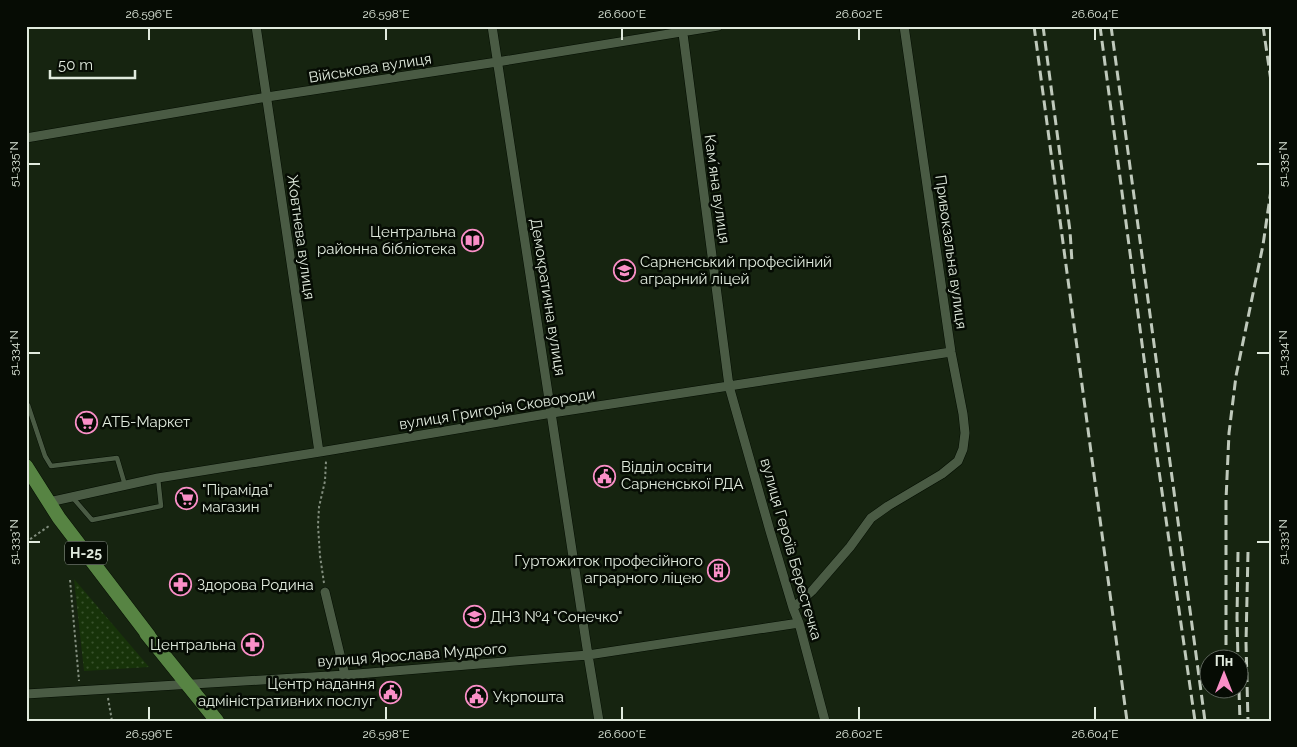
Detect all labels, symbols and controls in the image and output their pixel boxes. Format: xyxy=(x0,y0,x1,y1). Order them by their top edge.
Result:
text: 26.596°E xyxy=(125,7,173,21)
text: 26.598°E xyxy=(363,7,409,21)
text: 26.600°E xyxy=(598,7,646,21)
text: 26.602°E xyxy=(836,7,882,21)
text: 26.604°E xyxy=(1071,7,1119,21)
scale bar xyxy=(50,48,135,80)
street label: Військова вулиця xyxy=(307,49,433,87)
text: 50 m xyxy=(58,56,93,74)
street label: Камʼяна вулиця xyxy=(700,133,734,245)
text: 51.335°N xyxy=(7,141,21,187)
text: 51.335°N xyxy=(1276,141,1290,187)
street label: Жовтнева вулиця xyxy=(283,173,319,301)
street label: Привокзальна вулиця xyxy=(931,174,971,330)
street label: Демократична вулиця xyxy=(527,217,569,377)
place label: Центральна районна бібліотека xyxy=(317,223,456,258)
library icon: Центральна районна бібліотека xyxy=(460,229,484,253)
place label: Сарненський професійний аграрний ліцей xyxy=(640,253,832,288)
school or university icon: Сарненський професійний аграрний ліцей xyxy=(612,259,636,283)
text: 51.334°N xyxy=(7,330,21,376)
text: 51.334°N xyxy=(1276,330,1290,376)
street label: вулиця Григорія Сковороди xyxy=(398,385,596,433)
supermarket icon: АТБ-Маркет xyxy=(74,410,98,434)
place label: АТБ-Маркет xyxy=(102,413,190,431)
street label: вулиця Героїв Берестечка xyxy=(756,456,826,642)
place label: Відділ освіти Сарненської РДА xyxy=(621,458,744,493)
public building icon: Відділ освіти Сарненської РДА xyxy=(593,464,617,488)
place label: "Піраміда" магазин xyxy=(202,481,273,516)
supermarket icon: "Піраміда" магазин xyxy=(174,487,198,511)
text: 51.333°N xyxy=(7,519,21,565)
text: 51.333°N xyxy=(1276,519,1290,565)
road number: Н-25 xyxy=(65,542,107,564)
place label: Гуртожиток професійного аграрного ліцею xyxy=(514,552,703,587)
building icon: Гуртожиток професійного аграрного ліцею xyxy=(707,558,731,582)
pharmacy icon: Здорова Родина xyxy=(169,573,193,597)
place label: Здорова Родина xyxy=(197,576,314,594)
school or university icon: ДНЗ №4 "Сонечко" xyxy=(462,605,486,629)
place label: ДНЗ №4 "Сонечко" xyxy=(490,608,622,626)
pharmacy icon: Центральна xyxy=(240,633,264,657)
place label: Центральна xyxy=(150,636,236,654)
street label: вулиця Ярослава Мудрого xyxy=(317,639,507,671)
north arrow xyxy=(1200,650,1250,700)
text: Пн xyxy=(1215,653,1233,669)
place label: Центр надання адміністративних послуг xyxy=(198,675,375,710)
public building icon: Центр надання адміністративних послуг xyxy=(379,681,403,705)
public building icon: Укрпошта xyxy=(465,685,489,709)
place label: Укрпошта xyxy=(493,688,564,706)
text: 26.596°E xyxy=(125,727,173,741)
text: 26.598°E xyxy=(363,727,409,741)
text: 26.600°E xyxy=(598,727,646,741)
text: 26.602°E xyxy=(836,727,882,741)
text: 26.604°E xyxy=(1071,727,1119,741)

